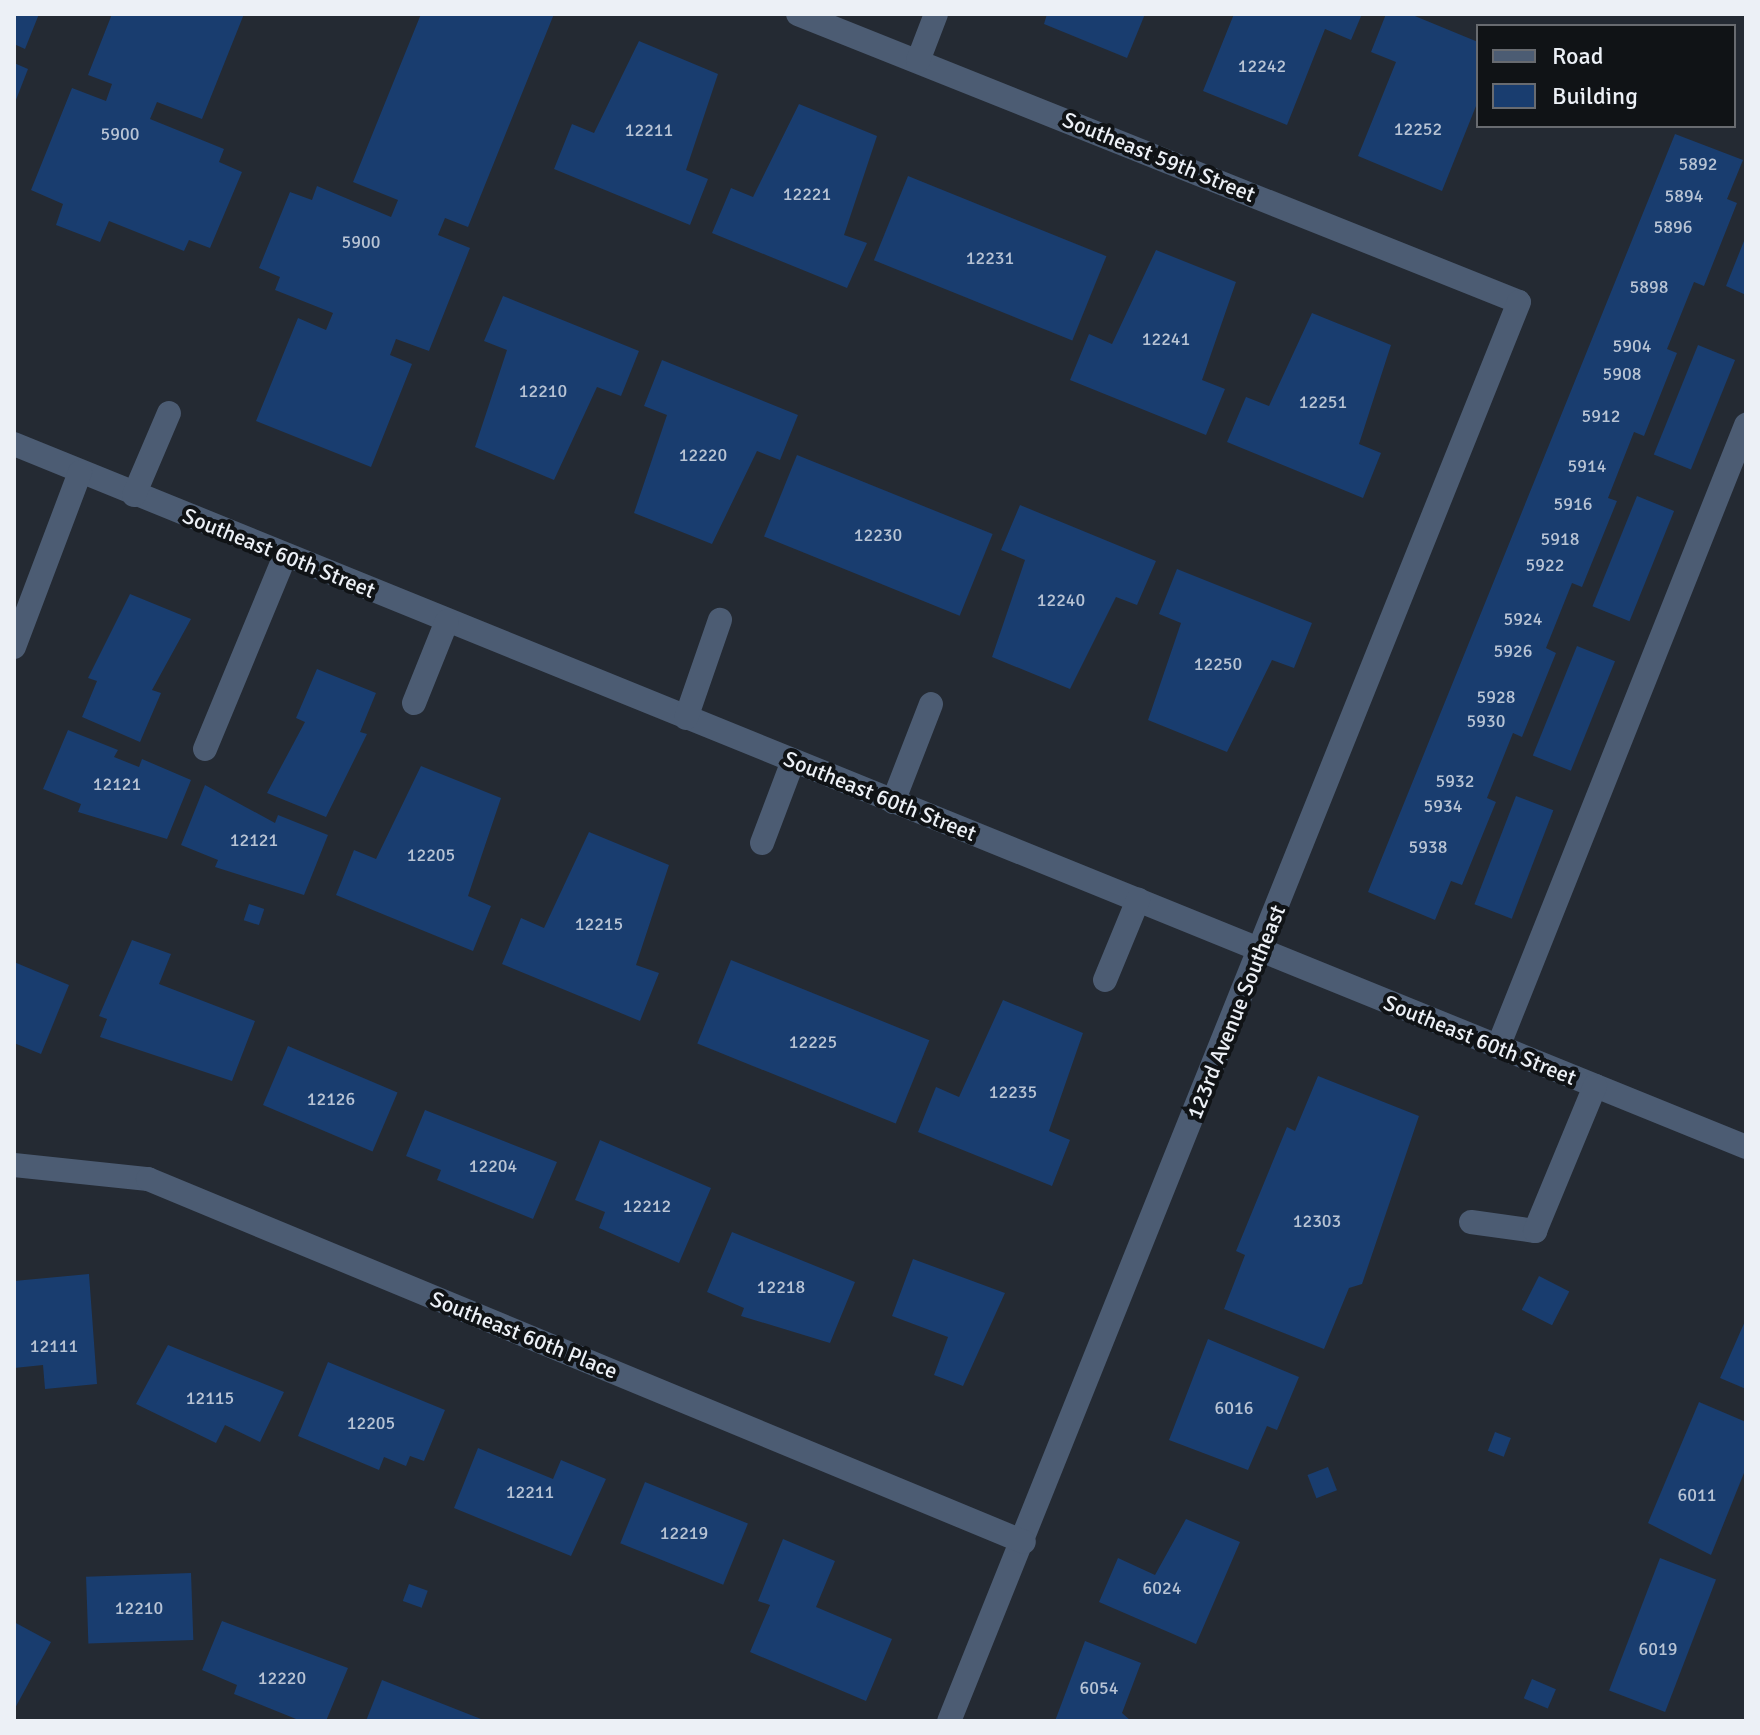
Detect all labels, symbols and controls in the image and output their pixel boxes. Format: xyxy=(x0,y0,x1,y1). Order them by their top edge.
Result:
legend xyxy=(1476,24,1736,128)
text: Road xyxy=(1552,41,1603,71)
house number: 12242 xyxy=(1238,55,1286,77)
text: Building xyxy=(1552,81,1638,111)
street label: Southeast 59th Street xyxy=(1059,106,1259,208)
house number: 12252 xyxy=(1394,118,1442,140)
house number: 12211 xyxy=(625,119,673,141)
house number: 5900 xyxy=(101,123,139,145)
house number: 5892 xyxy=(1679,153,1717,175)
house number: 12221 xyxy=(783,183,831,205)
house number: 5894 xyxy=(1665,185,1703,207)
house number: 5896 xyxy=(1654,216,1692,238)
house number: 5900 xyxy=(342,231,380,253)
house number: 12231 xyxy=(966,247,1014,269)
house number: 5898 xyxy=(1630,276,1668,298)
house number: 12241 xyxy=(1142,328,1190,350)
house number: 5904 xyxy=(1613,335,1651,357)
house number: 5908 xyxy=(1603,363,1641,385)
house number: 12210 xyxy=(519,380,567,402)
house number: 12251 xyxy=(1299,391,1347,413)
house number: 5912 xyxy=(1582,405,1620,427)
house number: 12220 xyxy=(679,444,727,466)
house number: 5914 xyxy=(1568,455,1606,477)
house number: 5916 xyxy=(1554,493,1592,515)
street label: Southeast 60th Street xyxy=(179,502,379,604)
house number: 12230 xyxy=(854,524,902,546)
house number: 5918 xyxy=(1541,528,1579,550)
house number: 5922 xyxy=(1526,554,1564,576)
house number: 12240 xyxy=(1037,589,1085,611)
house number: 5924 xyxy=(1504,608,1542,630)
house number: 5926 xyxy=(1494,640,1532,662)
house number: 12250 xyxy=(1194,653,1242,675)
house number: 5928 xyxy=(1477,686,1515,708)
house number: 5930 xyxy=(1467,710,1505,732)
street label: Southeast 60th Street xyxy=(780,745,980,847)
house number: 5932 xyxy=(1436,770,1474,792)
house number: 12121 xyxy=(93,773,141,795)
house number: 5934 xyxy=(1424,795,1462,817)
house number: 12121 xyxy=(230,829,278,851)
house number: 5938 xyxy=(1409,836,1447,858)
house number: 12205 xyxy=(407,844,455,866)
street label: 123rd Avenue Southeast xyxy=(1181,901,1291,1123)
house number: 12215 xyxy=(575,913,623,935)
street label: Southeast 60th Street xyxy=(1380,989,1580,1091)
house number: 12225 xyxy=(789,1031,837,1053)
house number: 12235 xyxy=(989,1081,1037,1103)
house number: 12126 xyxy=(307,1088,355,1110)
house number: 12204 xyxy=(469,1155,517,1177)
house number: 12212 xyxy=(623,1195,671,1217)
house number: 12303 xyxy=(1293,1210,1341,1232)
house number: 12218 xyxy=(757,1276,805,1298)
street label: Southeast 60th Place xyxy=(427,1285,621,1385)
house number: 12111 xyxy=(30,1335,78,1357)
house number: 12115 xyxy=(186,1387,234,1409)
house number: 6016 xyxy=(1215,1397,1253,1419)
house number: 12205 xyxy=(347,1412,395,1434)
house number: 12211 xyxy=(506,1481,554,1503)
house number: 6011 xyxy=(1678,1484,1716,1506)
house number: 12219 xyxy=(660,1522,708,1544)
house number: 6024 xyxy=(1143,1577,1181,1599)
house number: 12210 xyxy=(115,1597,163,1619)
house number: 6019 xyxy=(1639,1638,1677,1660)
house number: 12220 xyxy=(258,1667,306,1689)
house number: 6054 xyxy=(1080,1677,1118,1699)

